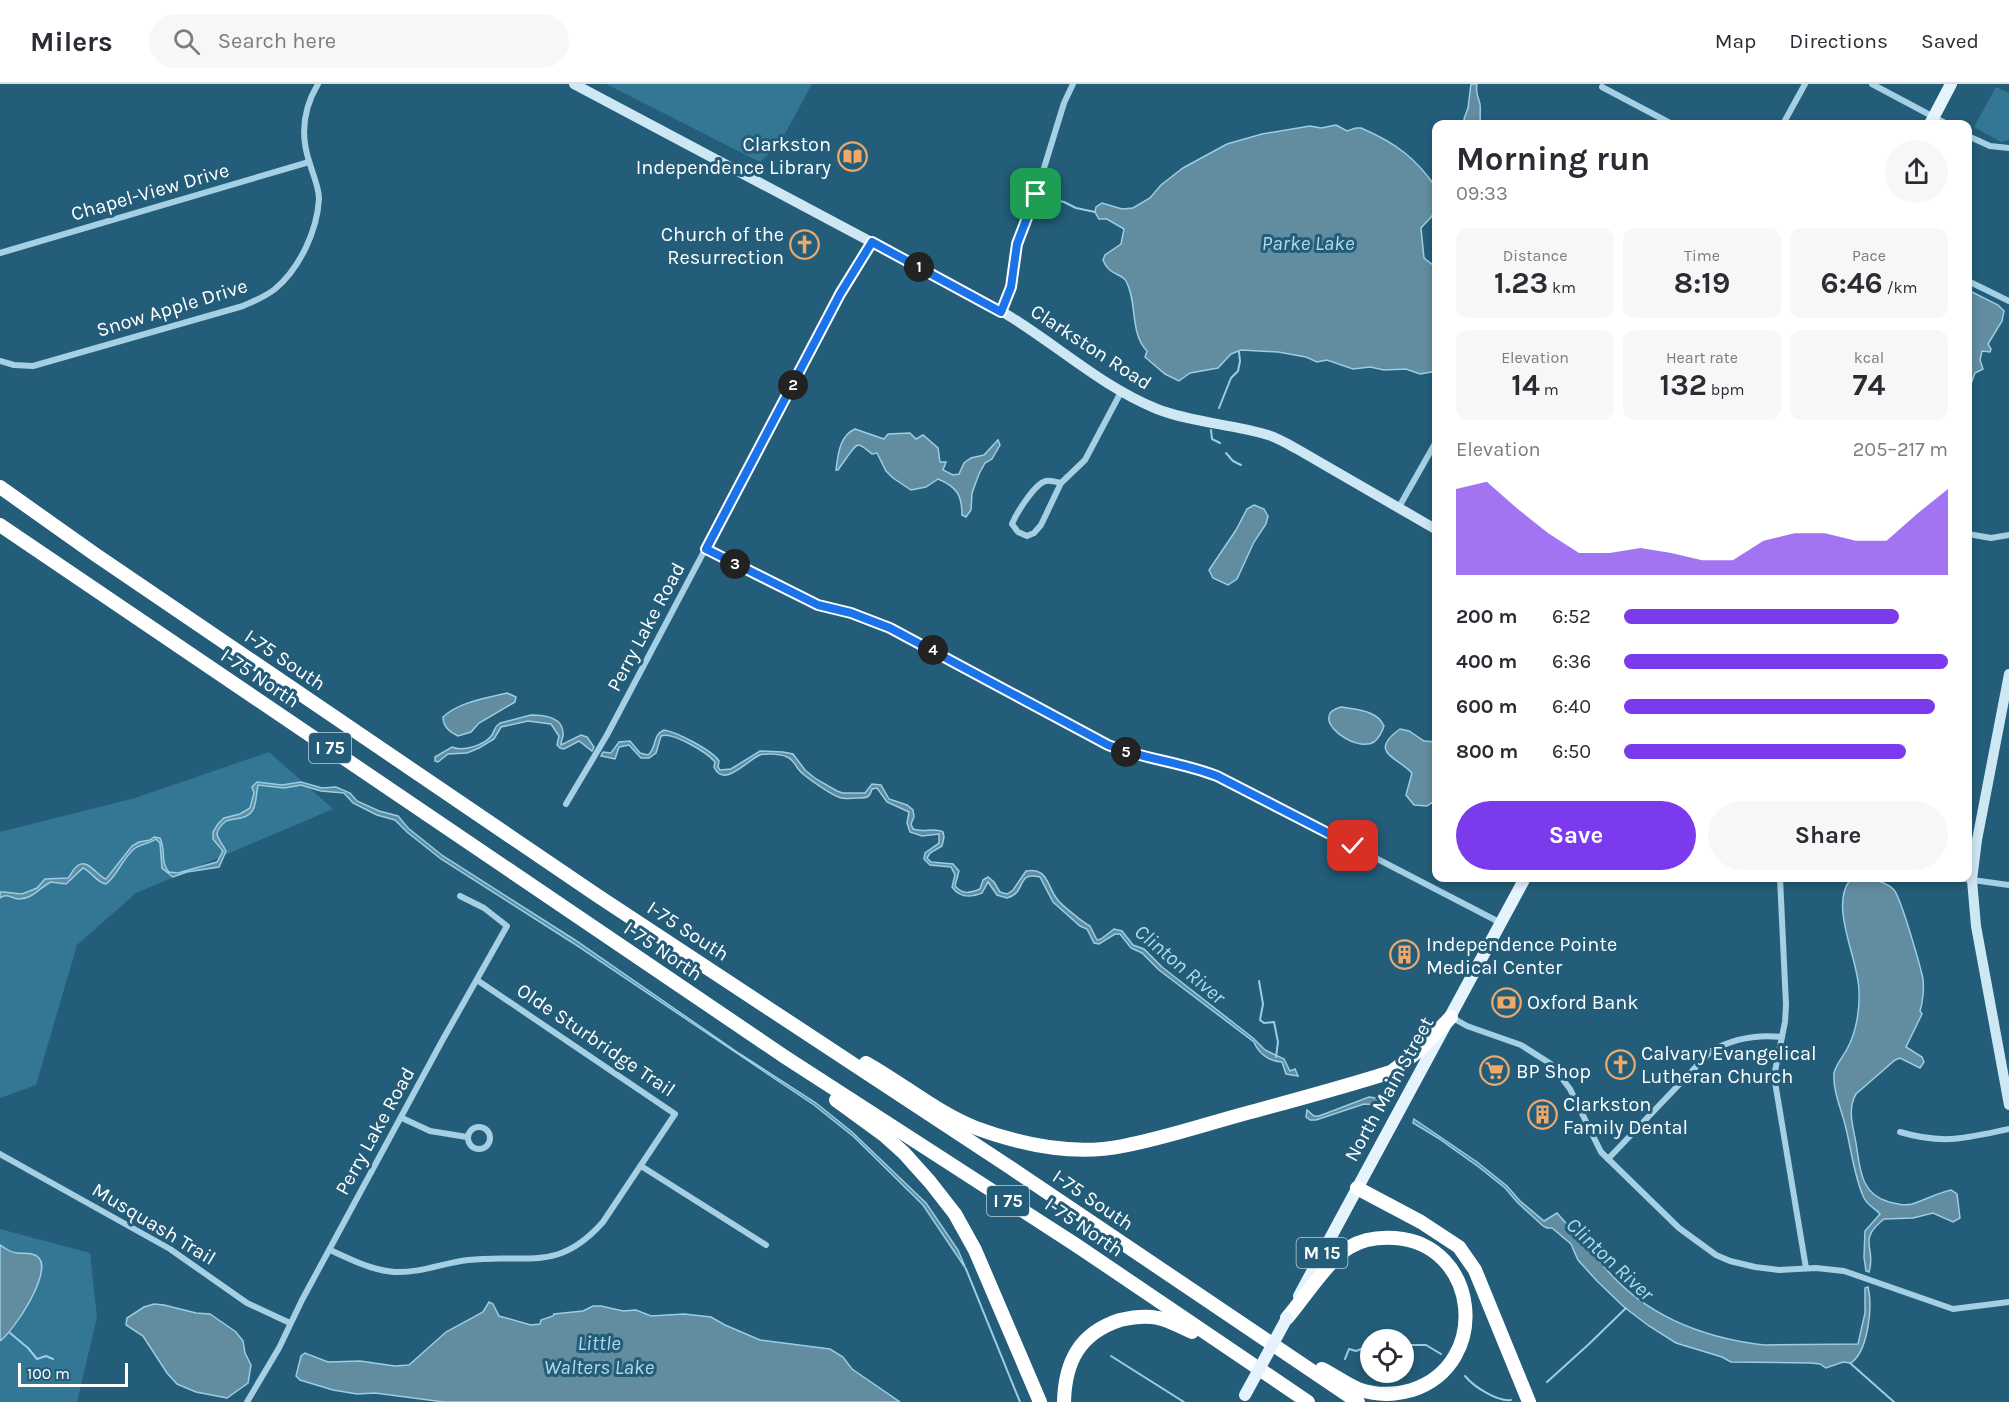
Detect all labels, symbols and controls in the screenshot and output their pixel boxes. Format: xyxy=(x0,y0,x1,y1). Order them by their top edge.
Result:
search box xyxy=(149,14,569,68)
text: Milers xyxy=(30,25,113,58)
icon: search xyxy=(170,25,203,58)
text: Search here xyxy=(218,28,336,54)
text: Map xyxy=(1715,29,1756,53)
text: Directions xyxy=(1789,29,1888,53)
text: Saved xyxy=(1921,29,1979,53)
place label: Clarkston Independence Library xyxy=(636,133,831,179)
library icon: Clarkston Independence Library xyxy=(836,140,868,172)
text: Morning run xyxy=(1456,140,1650,178)
button: share xyxy=(1885,140,1948,203)
street label: Chapel-View Drive xyxy=(68,158,232,226)
pin xyxy=(1010,168,1061,219)
icon: arrive xyxy=(1019,177,1052,210)
text: 09:33 xyxy=(1456,182,1508,205)
place label: Church of the Resurrection xyxy=(661,223,784,269)
church icon: Church of the Resurrection xyxy=(789,229,821,261)
water label: Parke Lake xyxy=(1262,231,1355,255)
text: Distance xyxy=(1503,246,1567,265)
text: Time xyxy=(1684,246,1720,265)
text: Pace xyxy=(1852,246,1886,265)
pin: 1 xyxy=(904,252,934,282)
text: 1 xyxy=(916,257,922,276)
text: 1.23 xyxy=(1494,265,1548,301)
text: 8:19 xyxy=(1674,265,1730,301)
text: 6:46 xyxy=(1820,265,1883,301)
street label: Snow Apple Drive xyxy=(94,274,250,342)
text: km xyxy=(1548,278,1576,297)
text: /km xyxy=(1883,278,1918,297)
street label: Clarkston Road xyxy=(1026,299,1156,395)
text: Elevation xyxy=(1501,348,1569,367)
text: Heart rate xyxy=(1666,348,1738,367)
text: kcal xyxy=(1854,348,1884,367)
text: 14 xyxy=(1511,367,1540,403)
text: 132 xyxy=(1659,367,1707,403)
text: 74 xyxy=(1853,367,1885,403)
pin: 2 xyxy=(778,370,808,400)
text: 2 xyxy=(788,375,798,394)
text: m xyxy=(1540,380,1559,399)
text: bpm xyxy=(1707,380,1745,399)
text: Elevation xyxy=(1456,438,1541,461)
text: 205–217 m xyxy=(1853,438,1948,461)
pin: 3 xyxy=(720,549,750,579)
text: 3 xyxy=(730,554,740,573)
street label: Perry Lake Road xyxy=(602,559,690,695)
text: 200 m xyxy=(1456,605,1517,628)
text: 6:52 xyxy=(1552,605,1591,628)
street label: I-75 South xyxy=(240,625,330,695)
pin: 4 xyxy=(918,635,948,665)
text: 4 xyxy=(928,640,938,659)
street label: I-75 North xyxy=(217,643,303,713)
text: 400 m xyxy=(1456,650,1517,673)
text: 6:36 xyxy=(1552,650,1591,673)
text: 600 m xyxy=(1456,695,1517,718)
text: 6:40 xyxy=(1552,695,1591,718)
road number: I 75 xyxy=(309,733,351,763)
pin: 5 xyxy=(1111,737,1141,767)
text: 800 m xyxy=(1456,740,1518,763)
text: 6:50 xyxy=(1552,740,1591,763)
text: 5 xyxy=(1121,742,1131,761)
button: Save xyxy=(1456,801,1696,870)
button: Share xyxy=(1708,801,1948,870)
pin xyxy=(1327,820,1378,871)
icon: check xyxy=(1336,829,1369,862)
street label: I-75 South xyxy=(643,896,733,966)
street label: I-75 North xyxy=(620,916,706,986)
water label: Clinton River xyxy=(1130,919,1231,1009)
place label: Independence Pointe Medical Center xyxy=(1426,933,1617,979)
building icon: Independence Pointe Medical Center xyxy=(1389,939,1421,971)
street label: Olde Sturbridge Trail xyxy=(513,978,679,1102)
bank icon: Oxford Bank xyxy=(1490,986,1522,1018)
place label: Oxford Bank xyxy=(1527,991,1639,1014)
street label: North Main Street xyxy=(1340,1012,1439,1165)
place label: Calvary Evangelical Lutheran Church xyxy=(1641,1042,1817,1088)
church icon: Calvary Evangelical Lutheran Church xyxy=(1604,1048,1636,1080)
supermarket icon: BP Shop xyxy=(1479,1055,1511,1087)
place label: BP Shop xyxy=(1516,1060,1591,1083)
street label: Perry Lake Road xyxy=(330,1063,420,1199)
place label: Clarkston Family Dental xyxy=(1563,1093,1688,1139)
building icon: Clarkston Family Dental xyxy=(1526,1099,1558,1131)
street label: I-75 South xyxy=(1048,1165,1138,1235)
street label: Musquash Trail xyxy=(88,1178,220,1270)
road number: I 75 xyxy=(987,1186,1029,1216)
street label: I-75 North xyxy=(1041,1192,1127,1262)
water label: Clinton River xyxy=(1561,1212,1659,1306)
road number: M 15 xyxy=(1296,1238,1348,1268)
map controls xyxy=(1360,1329,1414,1383)
button: locate xyxy=(1360,1329,1414,1383)
water label: Little Walters Lake xyxy=(544,1331,654,1379)
scale bar xyxy=(18,1360,128,1388)
text: 100 m xyxy=(27,1364,70,1383)

